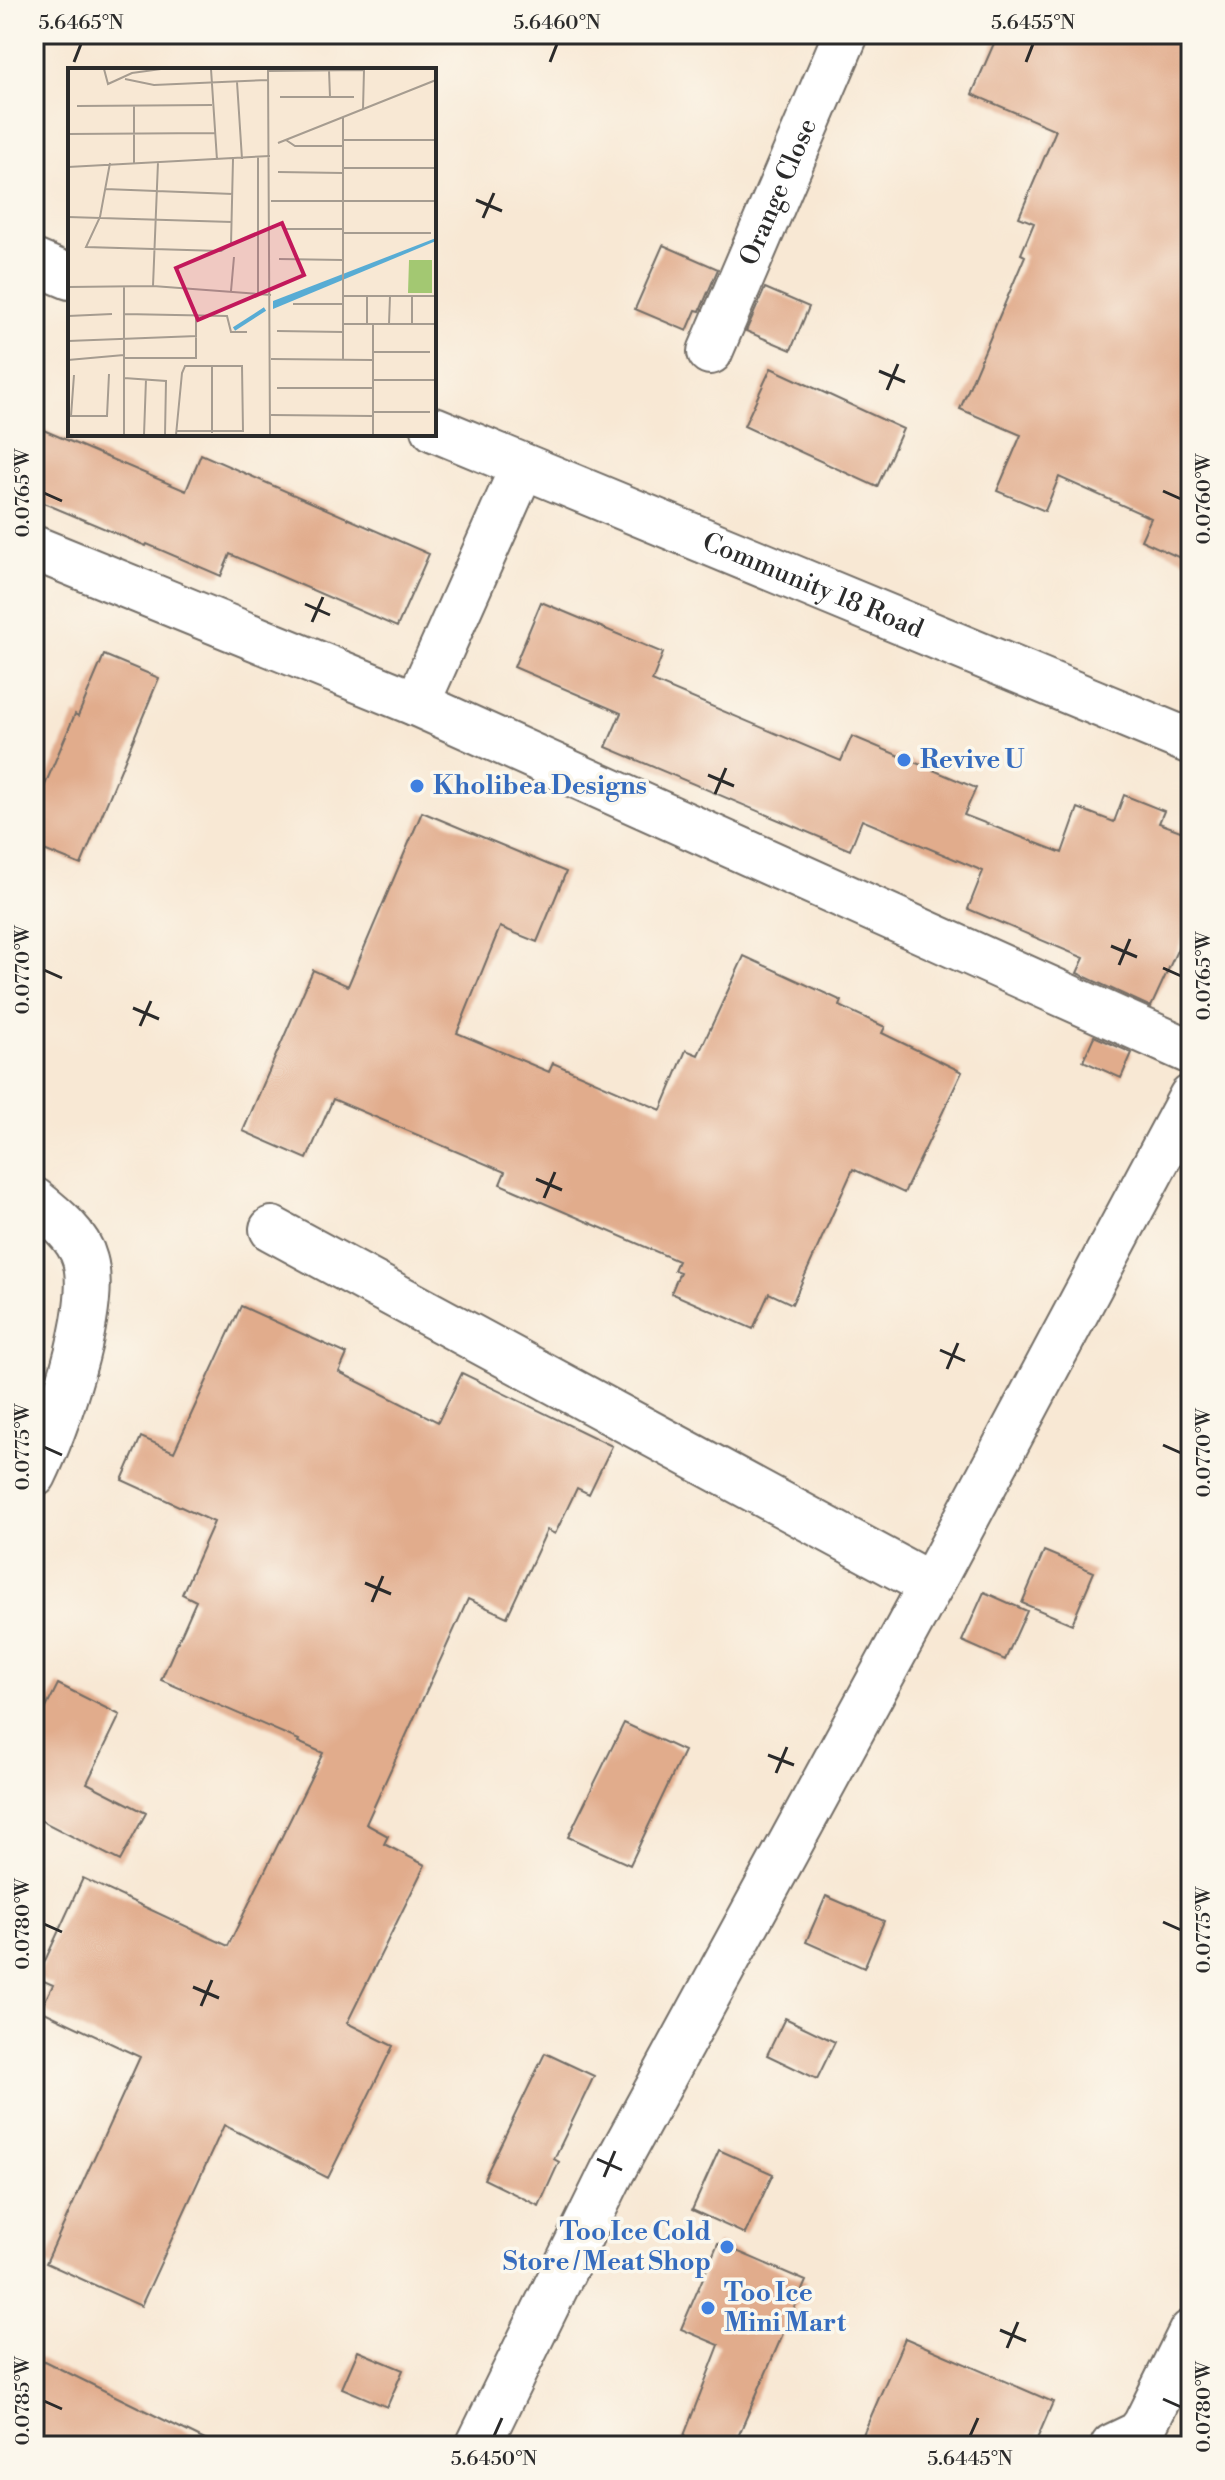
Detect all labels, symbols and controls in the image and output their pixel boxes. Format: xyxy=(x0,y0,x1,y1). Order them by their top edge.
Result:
text: 5.6465°N xyxy=(38,11,124,36)
text: 5.6460°N xyxy=(513,11,601,36)
text: 5.6455°N xyxy=(991,11,1075,36)
inset map xyxy=(68,68,436,436)
street label: Orange Close xyxy=(733,114,824,270)
text: 0.0765°W xyxy=(11,448,36,537)
text: 0.0760°W xyxy=(1192,453,1217,545)
street label: Community 18 Road xyxy=(698,526,928,646)
place label: Revive U xyxy=(920,744,1025,776)
marker: Revive U xyxy=(895,751,913,769)
place label: Kholibea Designs xyxy=(433,770,647,802)
marker: Kholibea Designs xyxy=(408,777,426,795)
text: 0.0770°W xyxy=(11,925,36,1015)
text: 0.0765°W xyxy=(1192,931,1217,1020)
text: 0.0775°W xyxy=(11,1403,36,1490)
text: 0.0770°W xyxy=(1192,1408,1217,1498)
text: 0.0780°W xyxy=(11,1877,36,1970)
text: 0.0775°W xyxy=(1192,1886,1217,1973)
place label: Too Ice Cold Store / Meat Shop xyxy=(503,2216,711,2278)
marker: Too Ice Cold Store / Meat Shop xyxy=(718,2238,736,2256)
place label: Too Ice Mini Mart xyxy=(724,2277,847,2339)
marker: Too Ice Mini Mart xyxy=(699,2299,717,2317)
text: 0.0785°W xyxy=(11,2356,36,2446)
text: 0.0780°W xyxy=(1192,2360,1217,2453)
text: 5.6450°N xyxy=(451,2447,537,2472)
text: 5.6445°N xyxy=(927,2447,1013,2472)

